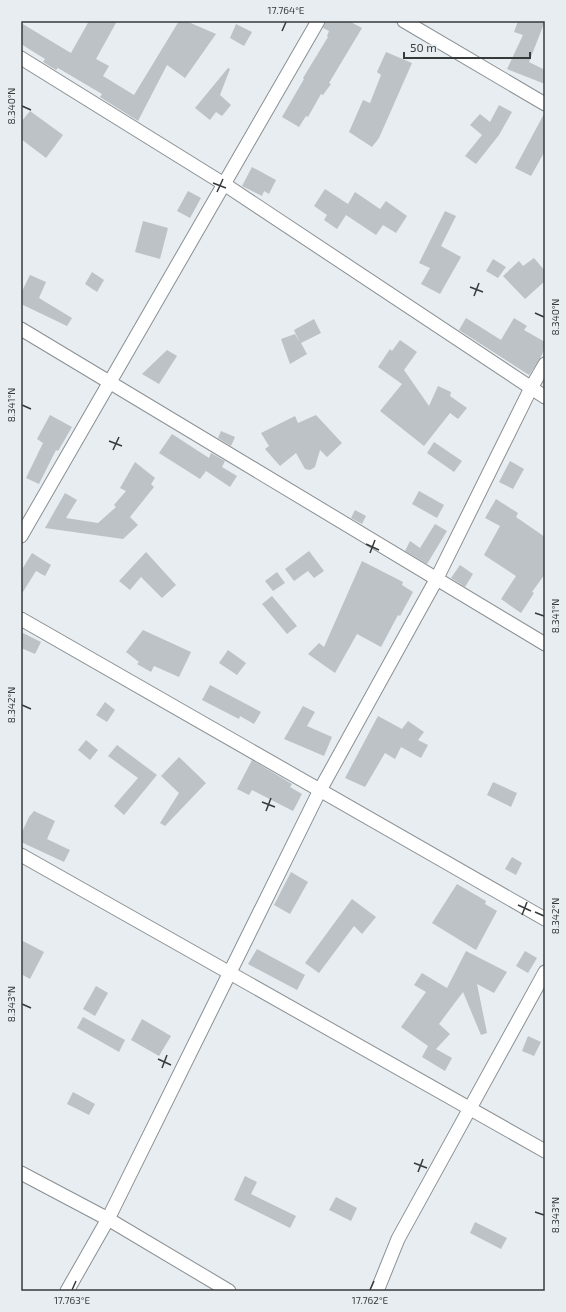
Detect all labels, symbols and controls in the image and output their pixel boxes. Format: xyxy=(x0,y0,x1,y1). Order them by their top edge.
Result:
text: 17.764°E xyxy=(268,4,305,16)
scale bar xyxy=(404,34,530,60)
text: 50 m xyxy=(410,40,437,54)
text: 8.340°N xyxy=(5,88,17,124)
text: 8.340°N xyxy=(549,299,561,335)
text: 8.341°N xyxy=(5,388,17,422)
text: 8.341°N xyxy=(549,599,561,633)
text: 8.342°N xyxy=(5,687,17,723)
text: 8.342°N xyxy=(549,898,561,934)
text: 8.343°N xyxy=(5,986,17,1022)
text: 8.343°N xyxy=(549,1197,561,1233)
text: 17.763°E xyxy=(54,1294,90,1306)
text: 17.762°E xyxy=(352,1294,389,1306)

